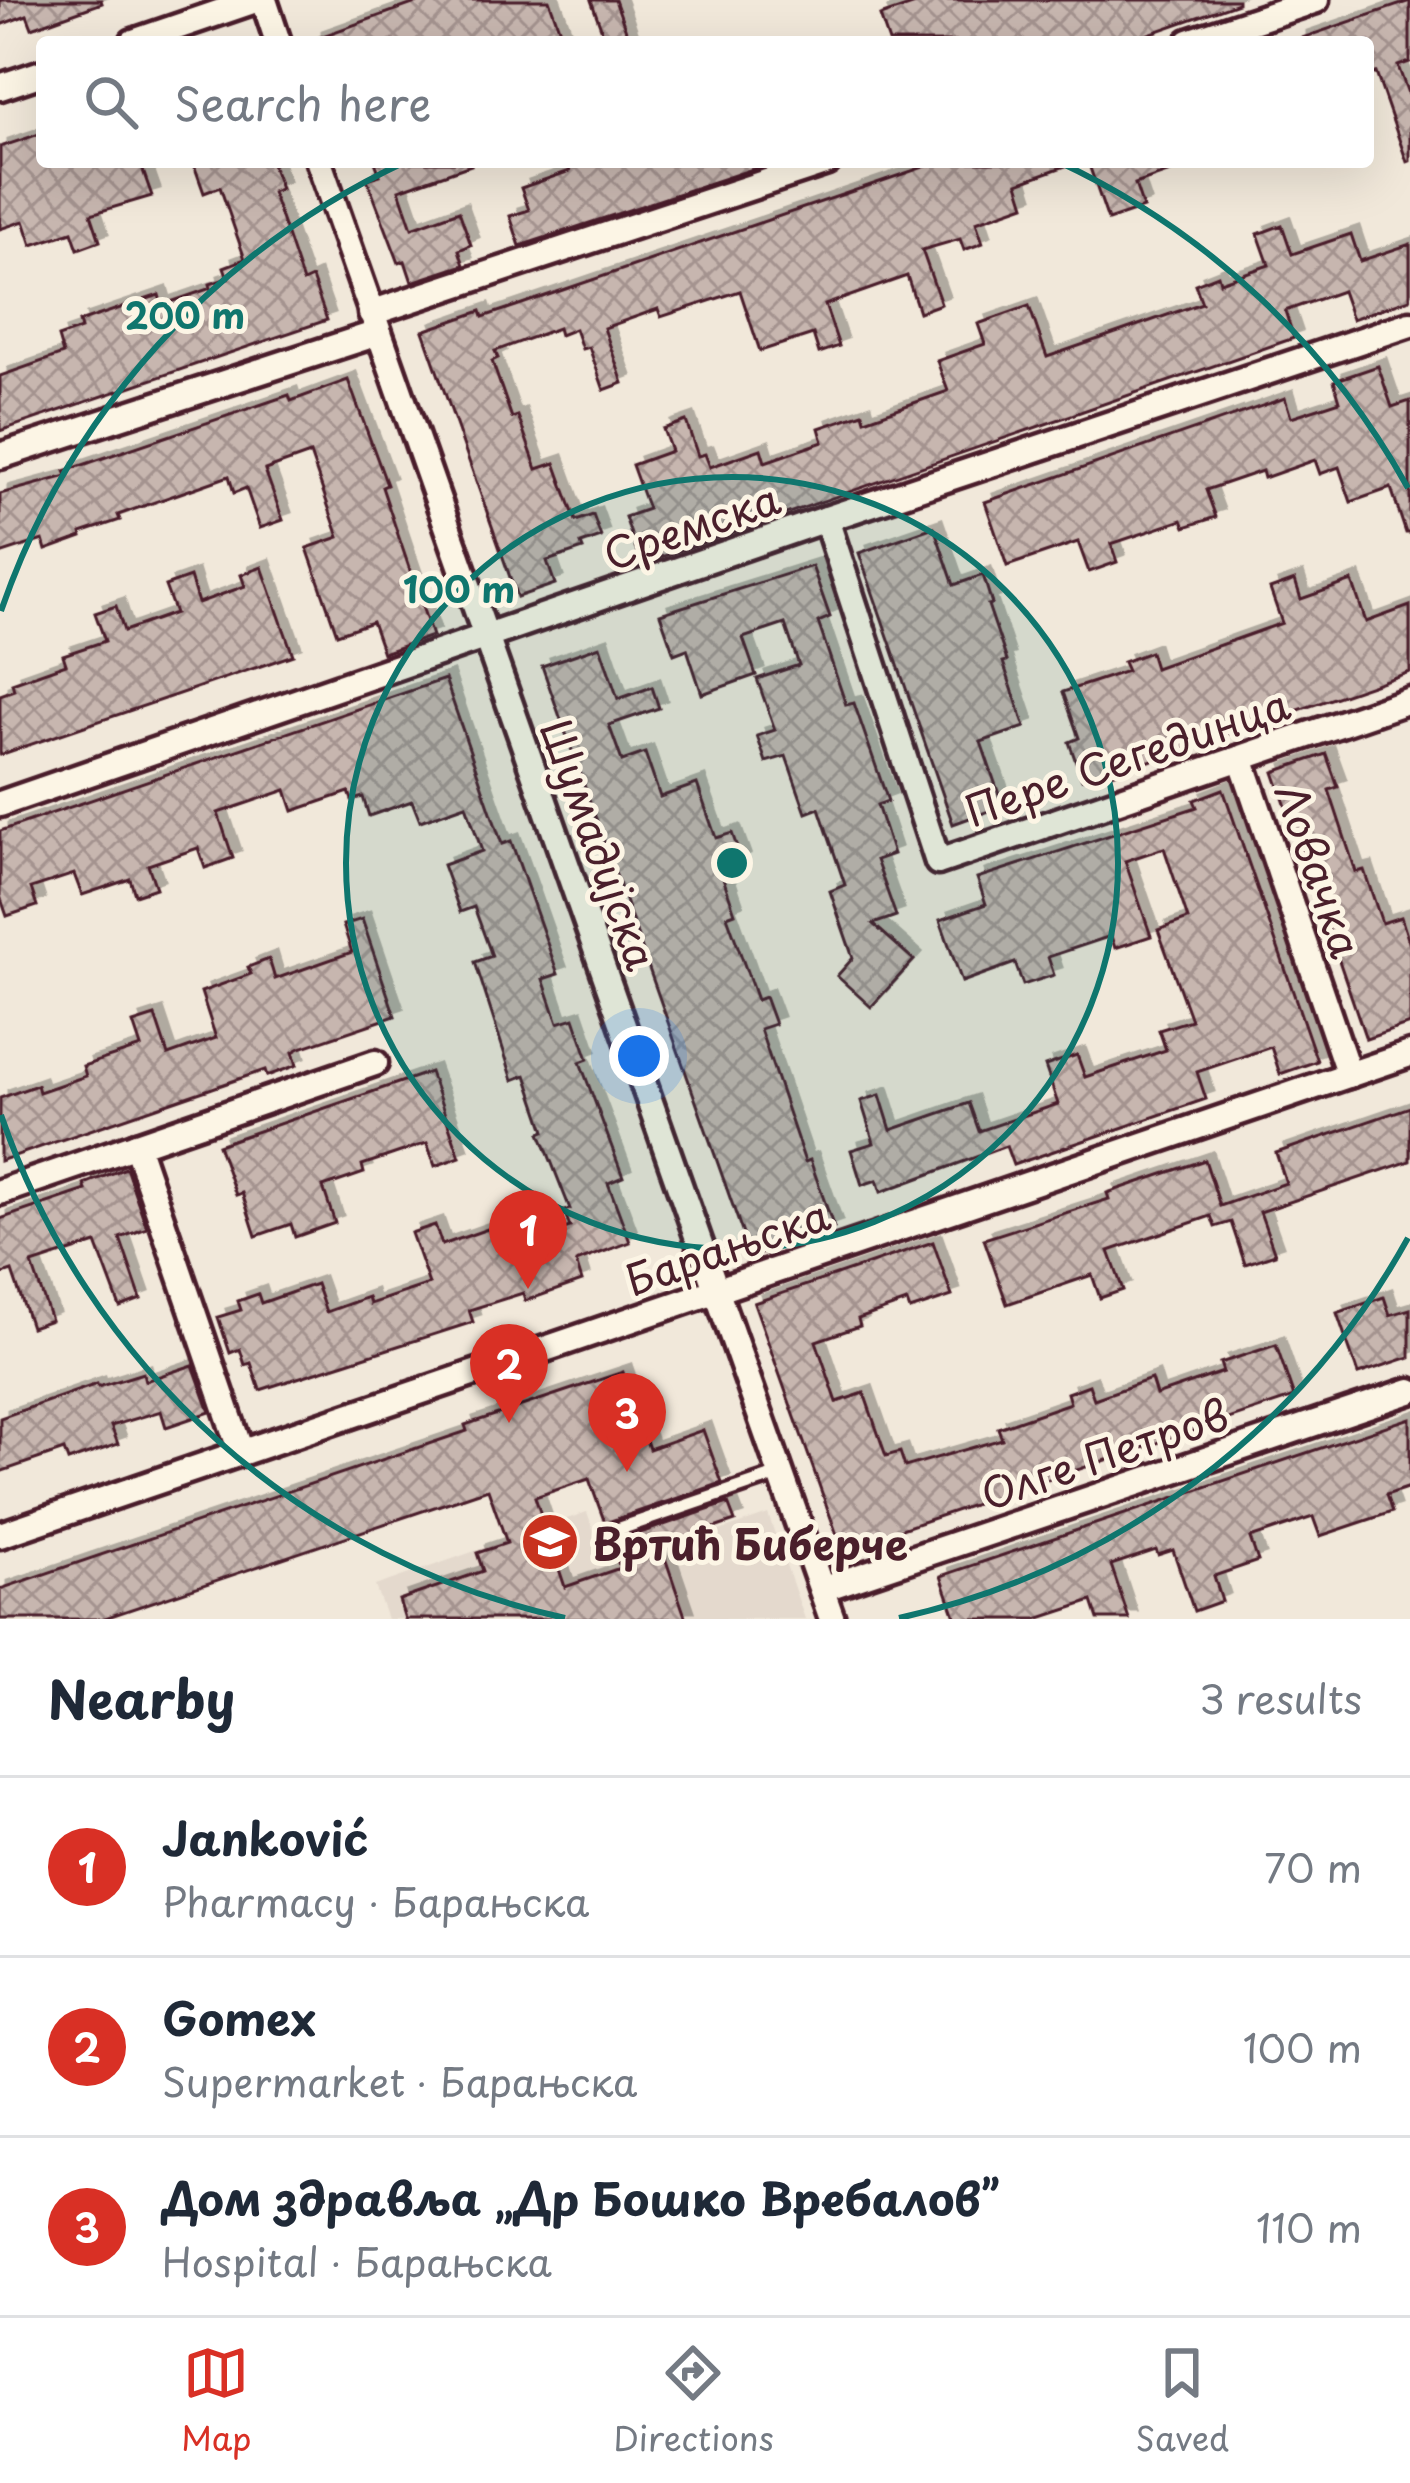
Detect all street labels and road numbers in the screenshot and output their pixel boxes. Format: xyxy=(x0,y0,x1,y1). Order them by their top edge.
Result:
street label: Сремска xyxy=(594,465,788,585)
street label: Пере Сегединца xyxy=(956,671,1298,841)
street label: Шумадијска xyxy=(525,710,675,978)
street label: Ловачка xyxy=(1261,774,1379,966)
street label: Барањска xyxy=(616,1182,838,1310)
street label: Олге Петров xyxy=(972,1381,1236,1525)

